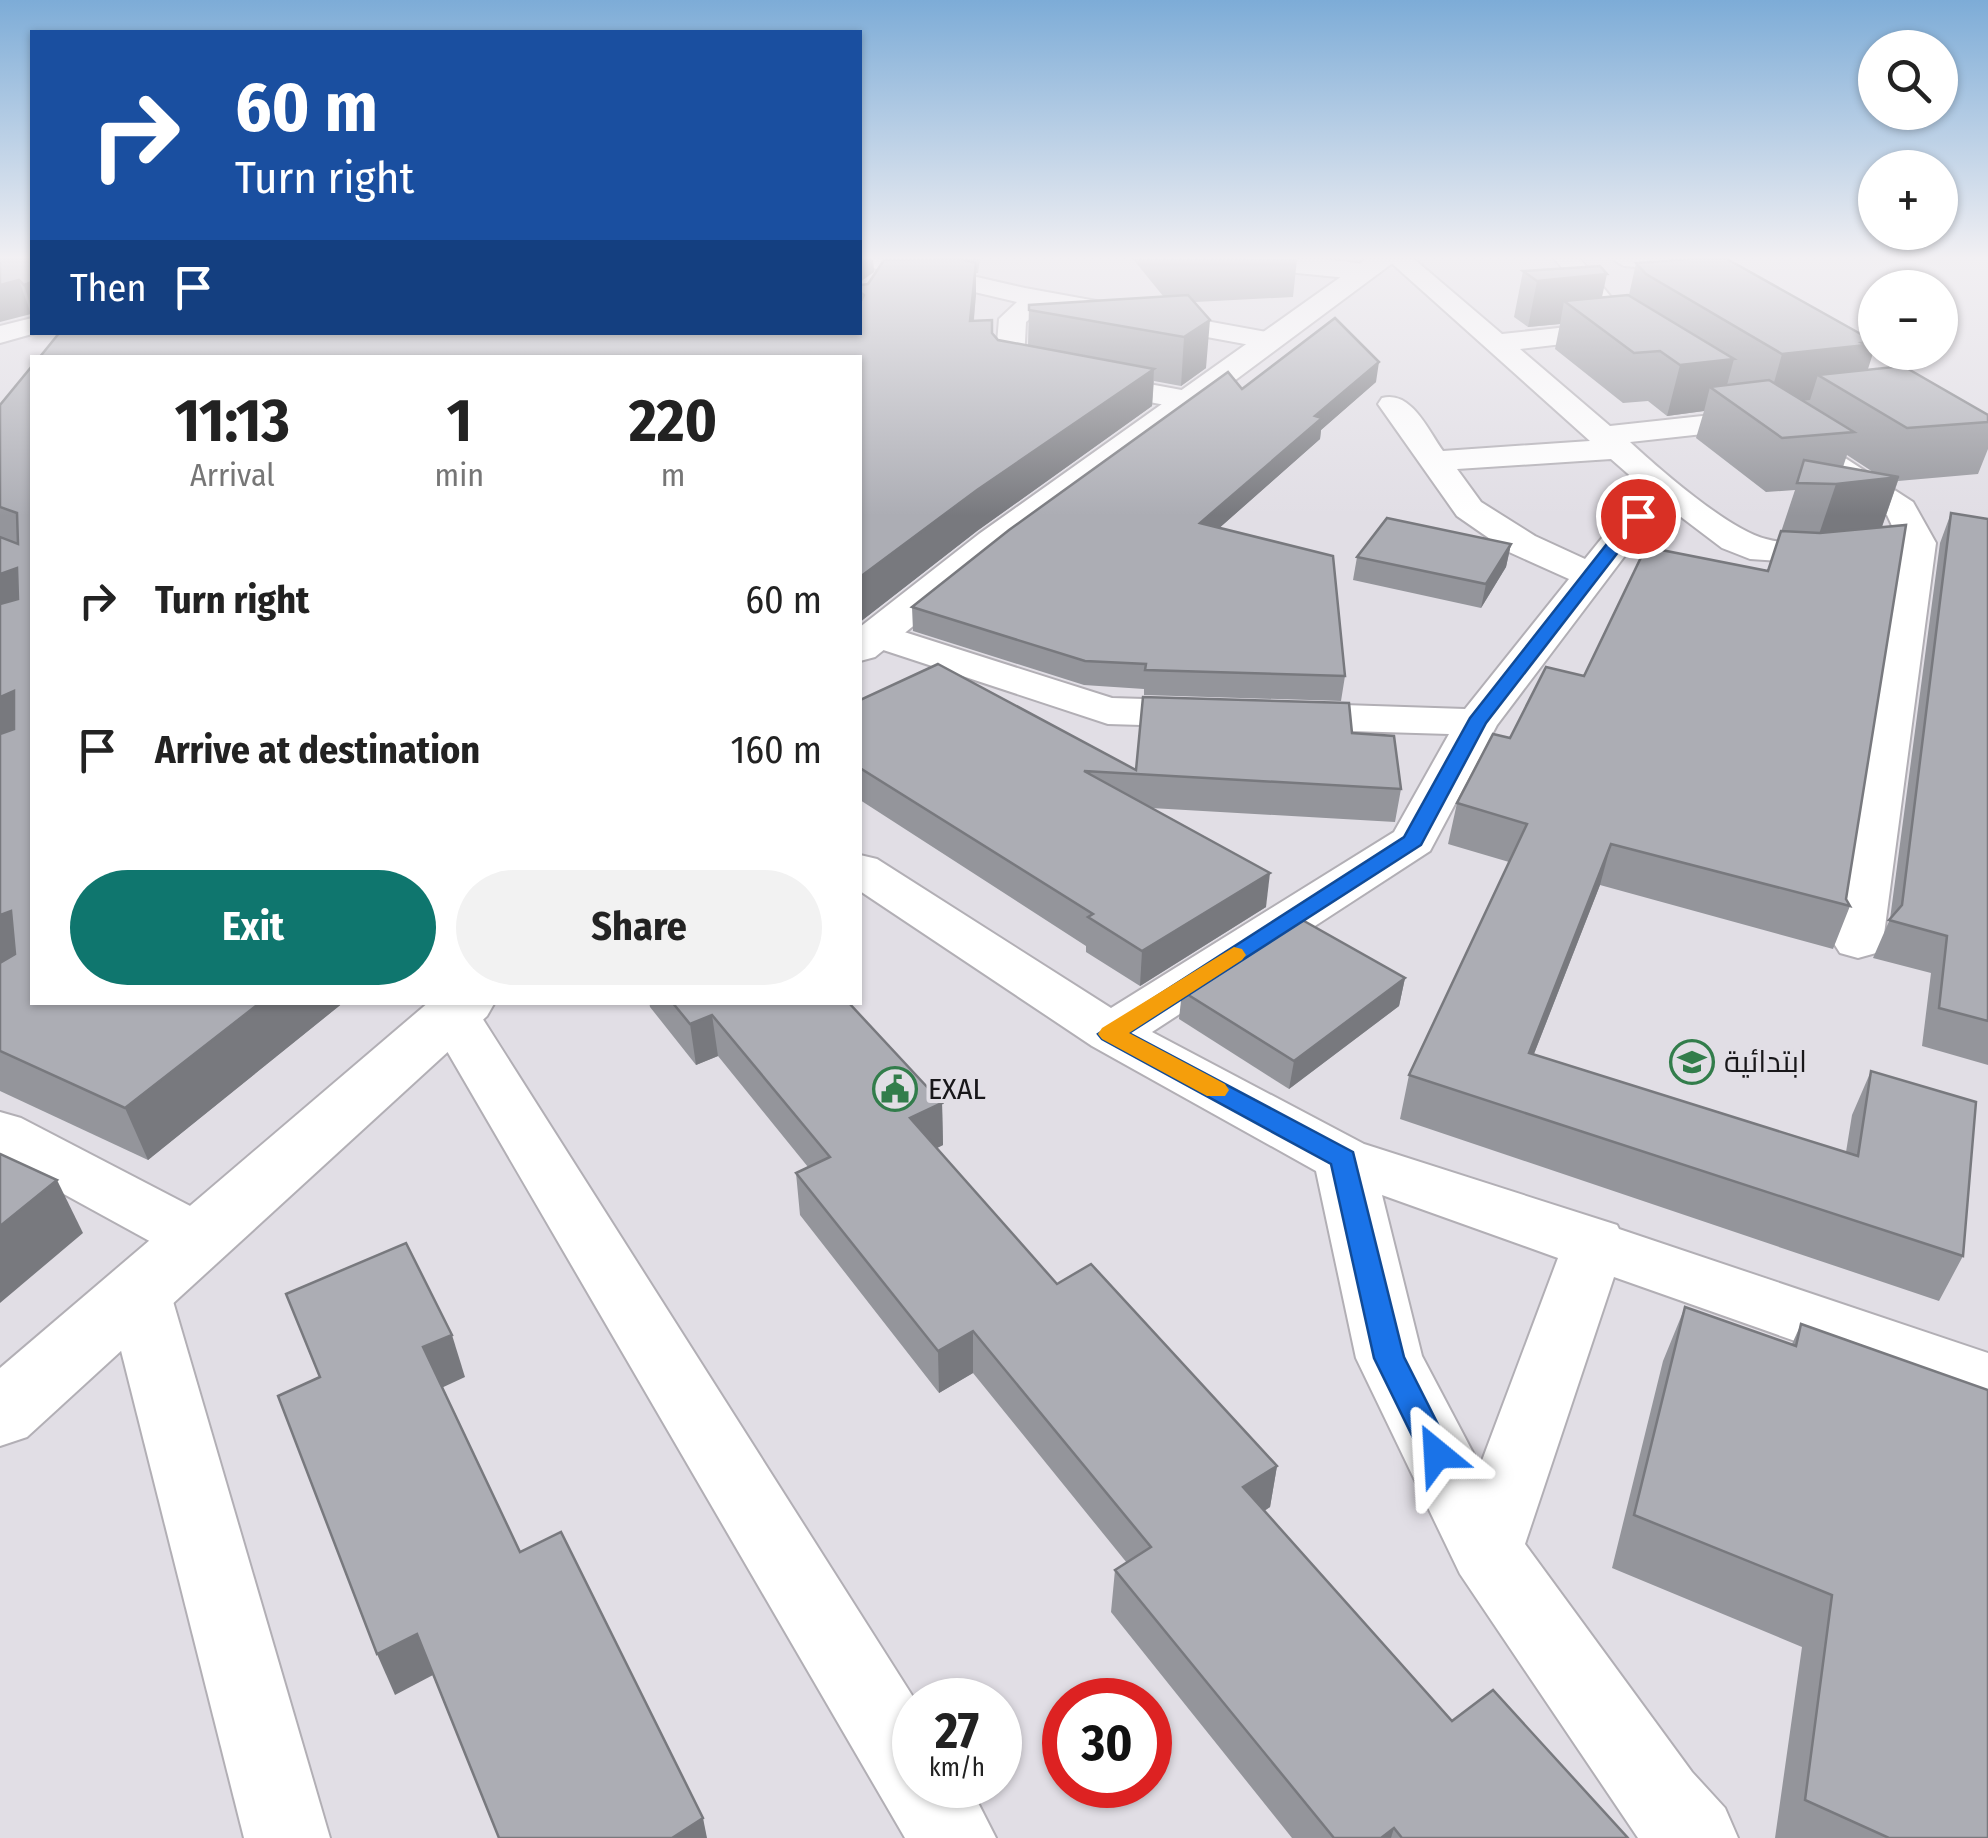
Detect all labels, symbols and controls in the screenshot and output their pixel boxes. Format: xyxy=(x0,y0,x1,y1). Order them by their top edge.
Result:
map controls xyxy=(1858,30,1958,370)
button: search xyxy=(1858,30,1958,130)
text: 60 m xyxy=(235,66,378,150)
icon: right xyxy=(70,70,200,200)
button: + xyxy=(1858,150,1958,250)
text: Turn right xyxy=(235,151,414,205)
icon: arrive xyxy=(166,260,221,315)
text: Then xyxy=(70,265,146,311)
button: − xyxy=(1858,270,1958,370)
text: 11:13 xyxy=(175,385,290,457)
text: 1 xyxy=(447,385,472,457)
text: 220 xyxy=(629,385,717,457)
text: Arrival xyxy=(190,456,275,494)
text: min xyxy=(435,456,484,494)
text: m xyxy=(661,456,685,494)
pin xyxy=(1596,474,1681,559)
icon: arrive xyxy=(1611,489,1666,544)
icon: right xyxy=(70,573,125,628)
text: Turn right xyxy=(155,577,309,623)
text: 60 m xyxy=(745,577,822,623)
icon: arrive xyxy=(70,723,125,778)
text: Arrive at destination xyxy=(155,727,480,773)
text: 160 m xyxy=(730,727,822,773)
button: Exit xyxy=(70,870,436,985)
button: Share xyxy=(456,870,822,985)
school or university icon: ابتدائية xyxy=(1669,1039,1715,1085)
place label: ابتدائية xyxy=(1724,1044,1807,1080)
public building icon: EXAL xyxy=(872,1066,918,1112)
place label: EXAL xyxy=(928,1071,986,1107)
position arrow xyxy=(1385,1402,1489,1506)
speed limit sign: 30 xyxy=(1042,1678,1172,1808)
text: 27 xyxy=(935,1701,979,1761)
text: km/h xyxy=(929,1753,985,1783)

